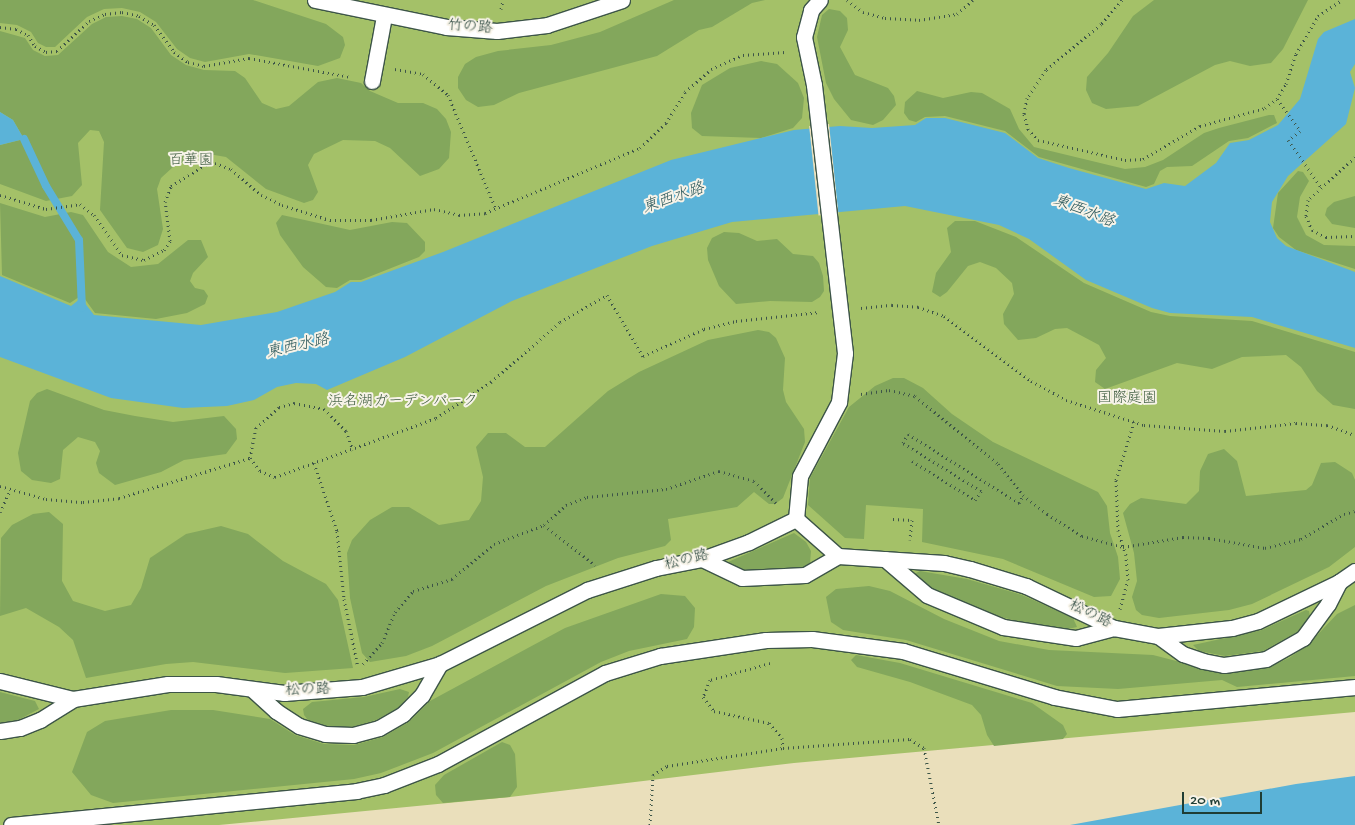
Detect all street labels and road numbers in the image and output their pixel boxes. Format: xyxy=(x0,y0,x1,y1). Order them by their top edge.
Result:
street label: 竹の路 xyxy=(447,17,493,39)
street label: 松の路 xyxy=(663,547,711,575)
street label: 松の路 xyxy=(1066,597,1114,633)
street label: 松の路 xyxy=(285,681,331,701)

